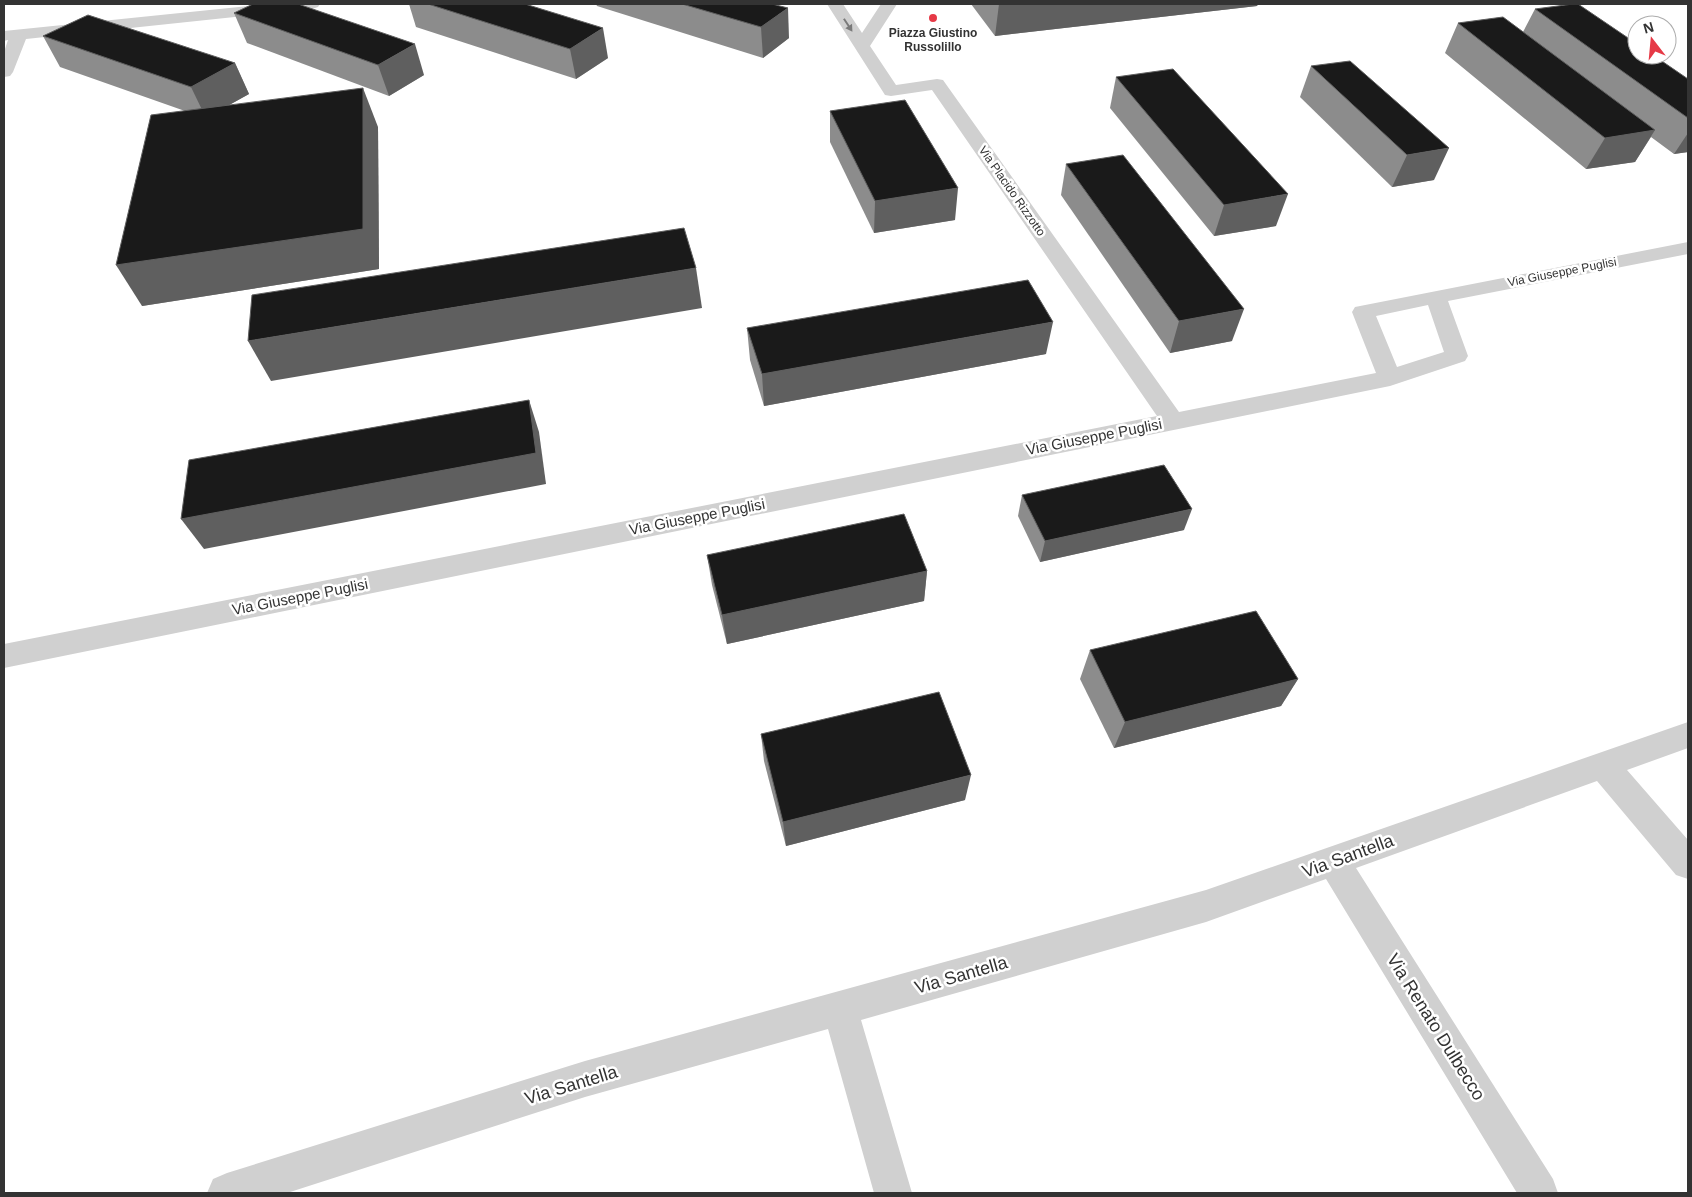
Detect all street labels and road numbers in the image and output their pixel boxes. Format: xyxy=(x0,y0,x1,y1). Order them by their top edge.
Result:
street label: Via Placido Rizzotto xyxy=(976,143,1048,239)
street label: Via Giuseppe Puglisi xyxy=(1506,255,1618,289)
street label: Via Giuseppe Puglisi xyxy=(1024,415,1163,458)
street label: Via Giuseppe Puglisi xyxy=(627,495,766,538)
street label: Via Giuseppe Puglisi xyxy=(230,575,369,618)
street label: Via Santella xyxy=(1300,830,1397,882)
street label: Via Renato Dulbecco xyxy=(1383,950,1489,1104)
street label: Via Santella xyxy=(912,952,1011,998)
street label: Via Santella xyxy=(522,1061,621,1109)

